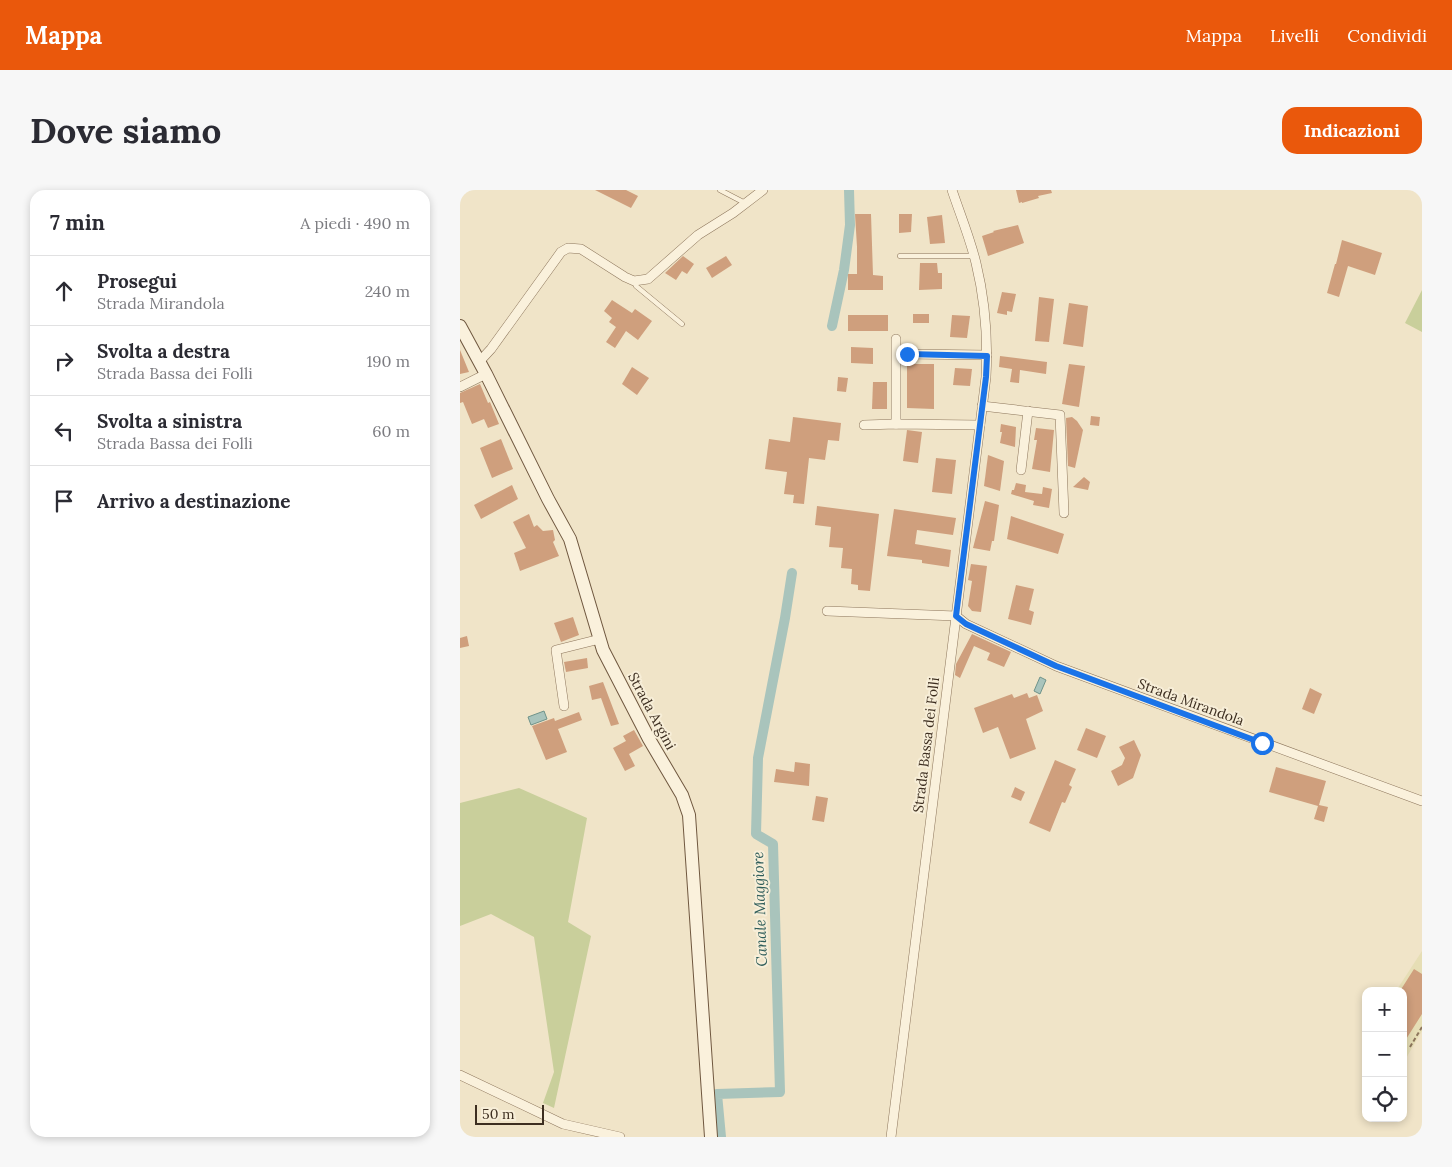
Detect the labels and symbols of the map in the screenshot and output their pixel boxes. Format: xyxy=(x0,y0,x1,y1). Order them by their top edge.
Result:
route end xyxy=(896,343,919,366)
street label: Strada Argini xyxy=(624,669,680,753)
street label: Strada Mirandola xyxy=(1135,674,1247,730)
street label: Strada Bassa dei Folli xyxy=(909,676,943,814)
route start xyxy=(1251,732,1274,755)
water label: Canale Maggiore xyxy=(748,851,771,967)
scale bar xyxy=(475,1102,544,1125)

